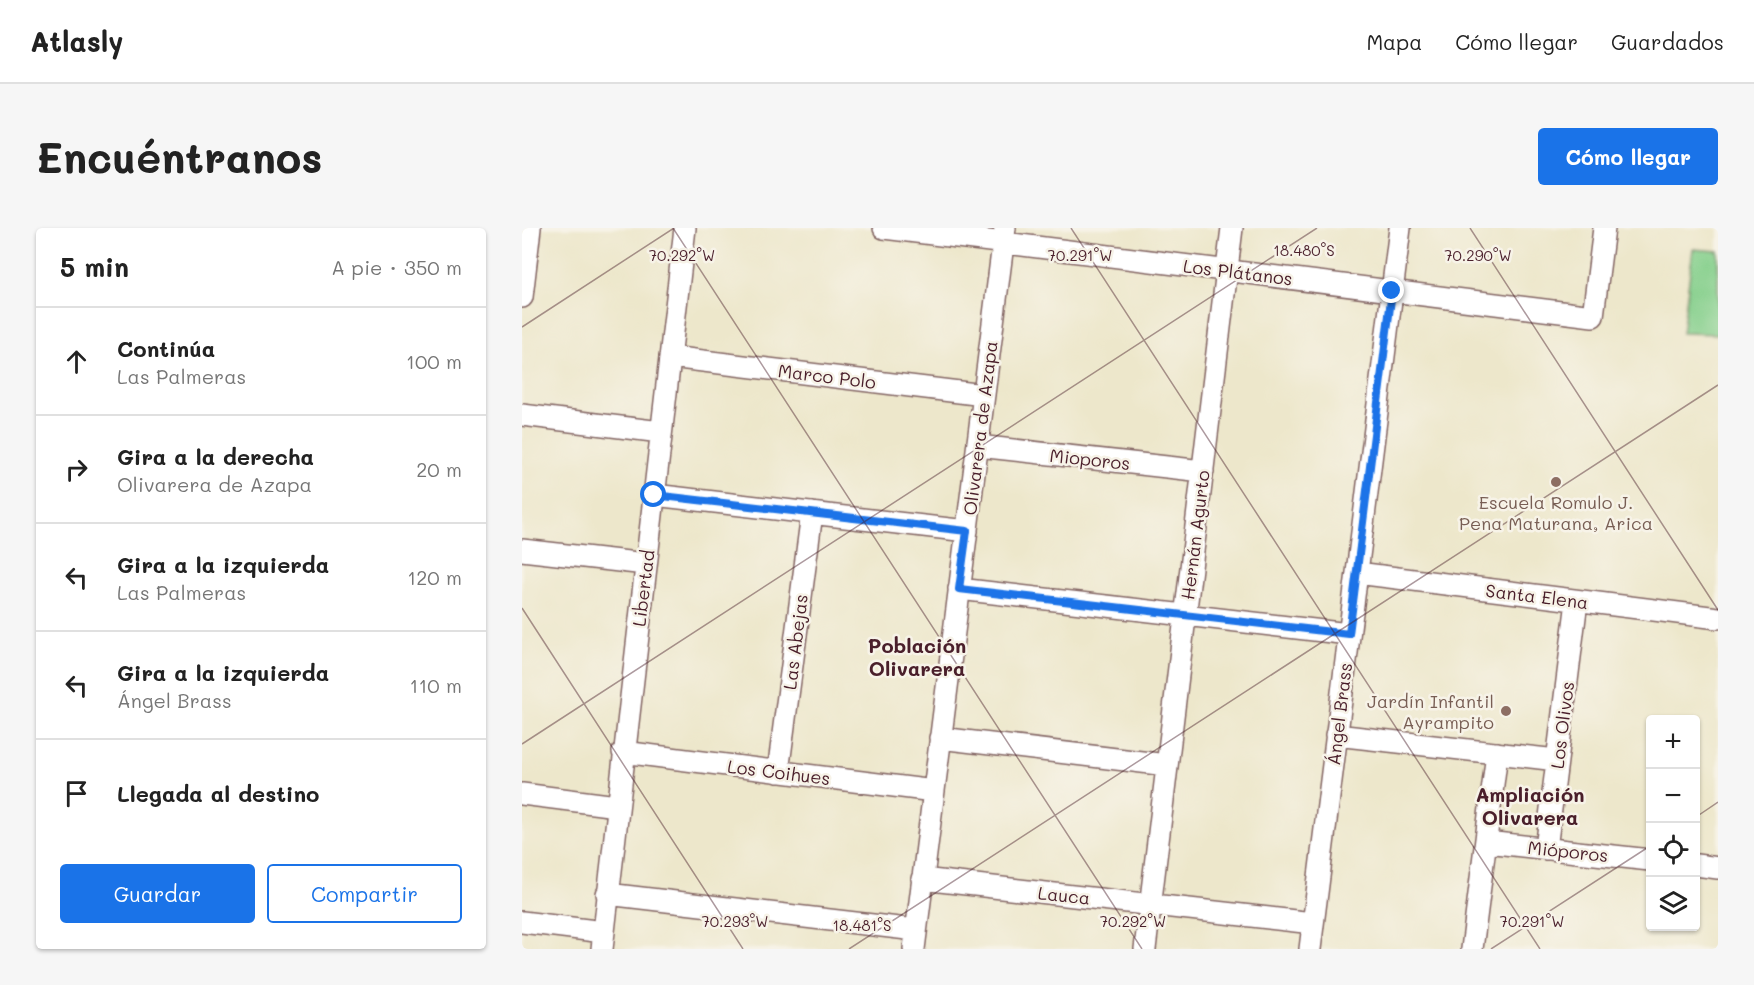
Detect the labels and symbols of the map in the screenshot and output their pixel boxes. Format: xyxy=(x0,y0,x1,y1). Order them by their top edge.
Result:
text: 18.480°S xyxy=(1273,240,1335,260)
text: 70.292°W xyxy=(649,245,715,265)
text: 70.291°W xyxy=(1048,245,1112,265)
text: 70.290°W xyxy=(1444,245,1512,265)
street label: Los Plátanos xyxy=(1182,253,1294,291)
route end xyxy=(1378,277,1404,303)
street label: Olivarera de Azapa xyxy=(957,339,1003,517)
street label: Marco Polo xyxy=(777,358,878,394)
street label: Mioporos xyxy=(1049,443,1131,475)
street label: Hernán Agurto xyxy=(1175,469,1215,601)
marker: Escuela Romulo J. Pena Maturana, Arica xyxy=(1549,475,1563,489)
route start xyxy=(640,481,666,507)
place label: Escuela Romulo J. Pena Maturana, Arica xyxy=(1459,490,1653,535)
street label: Libertad xyxy=(626,548,660,628)
street label: Santa Elena xyxy=(1484,578,1590,614)
street label: Las Abejas xyxy=(777,593,813,691)
district label: Población Olivarera xyxy=(868,632,966,681)
street label: Ángel Brass xyxy=(1321,661,1357,767)
street label: Los Olivos xyxy=(1545,680,1579,770)
place label: Jardín Infantil Ayrampito xyxy=(1367,689,1494,734)
marker: Jardín Infantil Ayrampito xyxy=(1499,704,1513,718)
street label: Los Coihues xyxy=(726,754,832,790)
district label: Ampliación Olivarera xyxy=(1475,781,1585,830)
street label: Mióporos xyxy=(1527,835,1609,867)
street label: Lauca xyxy=(1037,880,1091,910)
text: 70.293°W xyxy=(702,911,769,931)
text: 70.292°W xyxy=(1100,911,1166,931)
text: 70.291°W xyxy=(1500,911,1564,931)
text: 18.481°S xyxy=(832,915,892,935)

